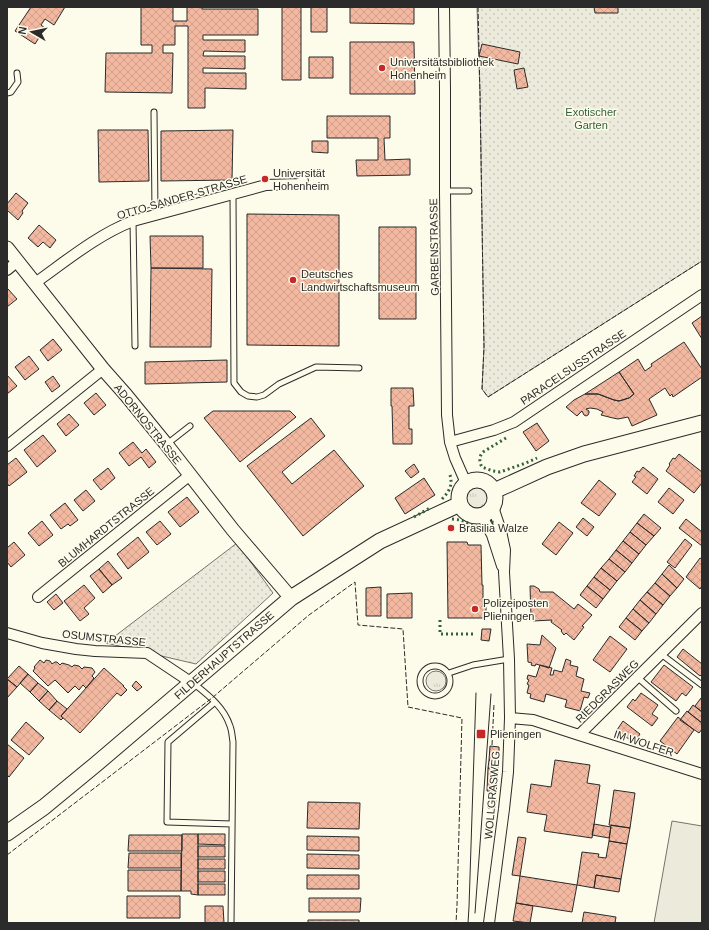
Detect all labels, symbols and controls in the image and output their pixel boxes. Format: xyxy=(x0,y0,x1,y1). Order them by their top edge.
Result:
north arrow xyxy=(12,12,52,52)
text: N xyxy=(16,26,29,35)
place label: Universitätsbibliothek Hohenheim xyxy=(390,56,494,81)
marker: Universitätsbibliothek Hohenheim xyxy=(377,63,387,73)
park label: Exotischer Garten xyxy=(565,106,617,131)
place label: Universität Hohenheim xyxy=(273,167,329,192)
street label: OTTO-SANDER-STRASSE xyxy=(116,173,248,221)
marker: Universität Hohenheim xyxy=(260,174,270,184)
street label: GARBENSTRASSE xyxy=(427,198,441,296)
place label: Deutsches Landwirtschaftsmuseum xyxy=(301,268,420,293)
marker: Deutsches Landwirtschaftsmuseum xyxy=(288,275,298,285)
street label: PARACELSUSSTRASSE xyxy=(518,327,628,407)
street label: ADORNOSTRASSE xyxy=(112,382,184,466)
street label: BLUMHARDTSTRASSE xyxy=(56,485,156,569)
place label: Brasilia Walze xyxy=(459,522,528,534)
marker: Brasilia Walze xyxy=(446,523,456,533)
place label: Polizeiposten Plieningen xyxy=(483,597,548,622)
marker: Polizeiposten Plieningen xyxy=(470,604,480,614)
street label: FILDERHAUPTSTRASSE xyxy=(172,609,276,701)
street label: OSUMSTRASSE xyxy=(61,628,147,648)
street label: RIEDGRASWEG xyxy=(573,657,641,725)
marker: Plieningen xyxy=(475,728,487,740)
place label: Plieningen xyxy=(490,728,541,740)
street label: IM WOLFER xyxy=(612,728,676,758)
street label: WOLLGRASWEG xyxy=(482,750,502,840)

